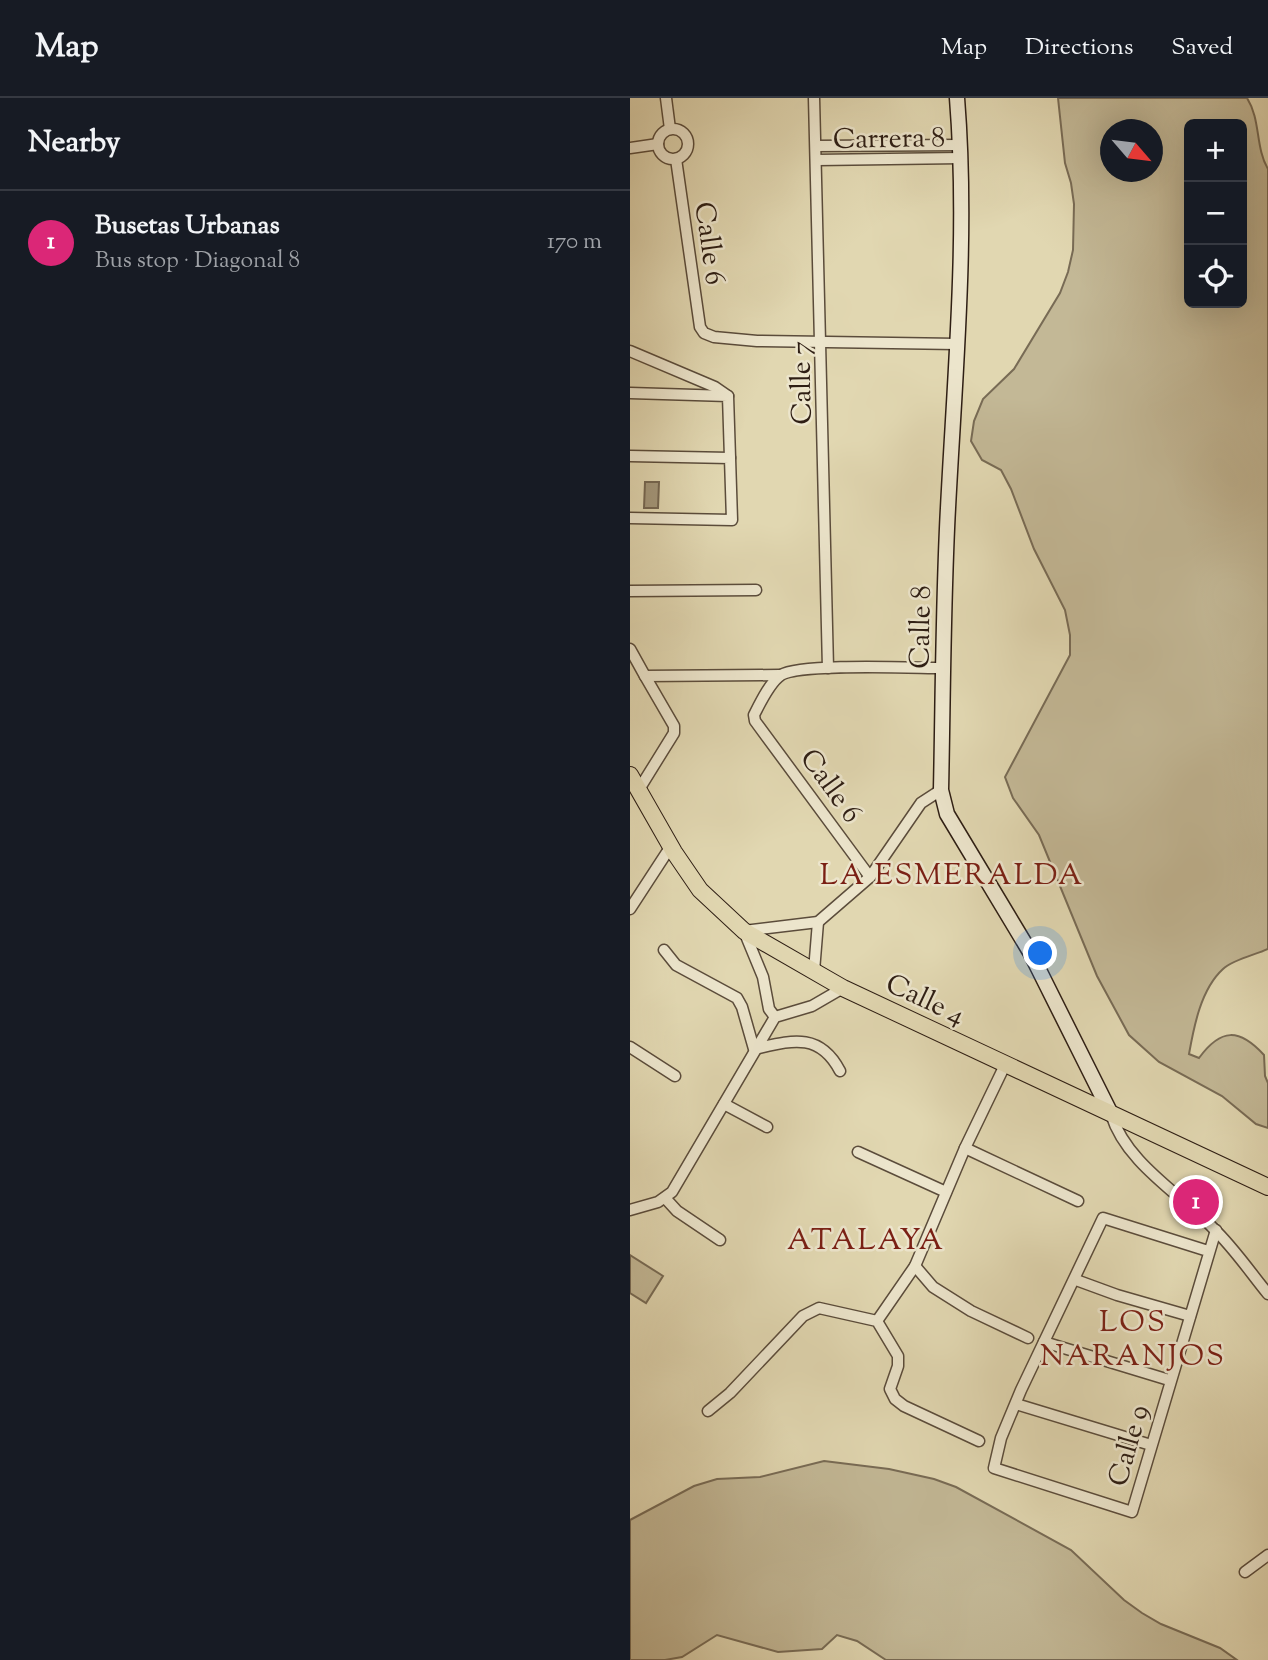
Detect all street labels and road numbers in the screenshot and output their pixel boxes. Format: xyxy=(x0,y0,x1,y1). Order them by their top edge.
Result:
street label: Carrera 8 xyxy=(833,119,945,161)
street label: Calle 6 xyxy=(682,199,734,287)
street label: Calle 7 xyxy=(782,341,824,425)
street label: Calle 8 xyxy=(901,585,943,669)
street label: Calle 6 xyxy=(789,741,870,832)
street label: Calle 4 xyxy=(878,965,971,1037)
street label: Calle 9 xyxy=(1099,1400,1161,1491)

